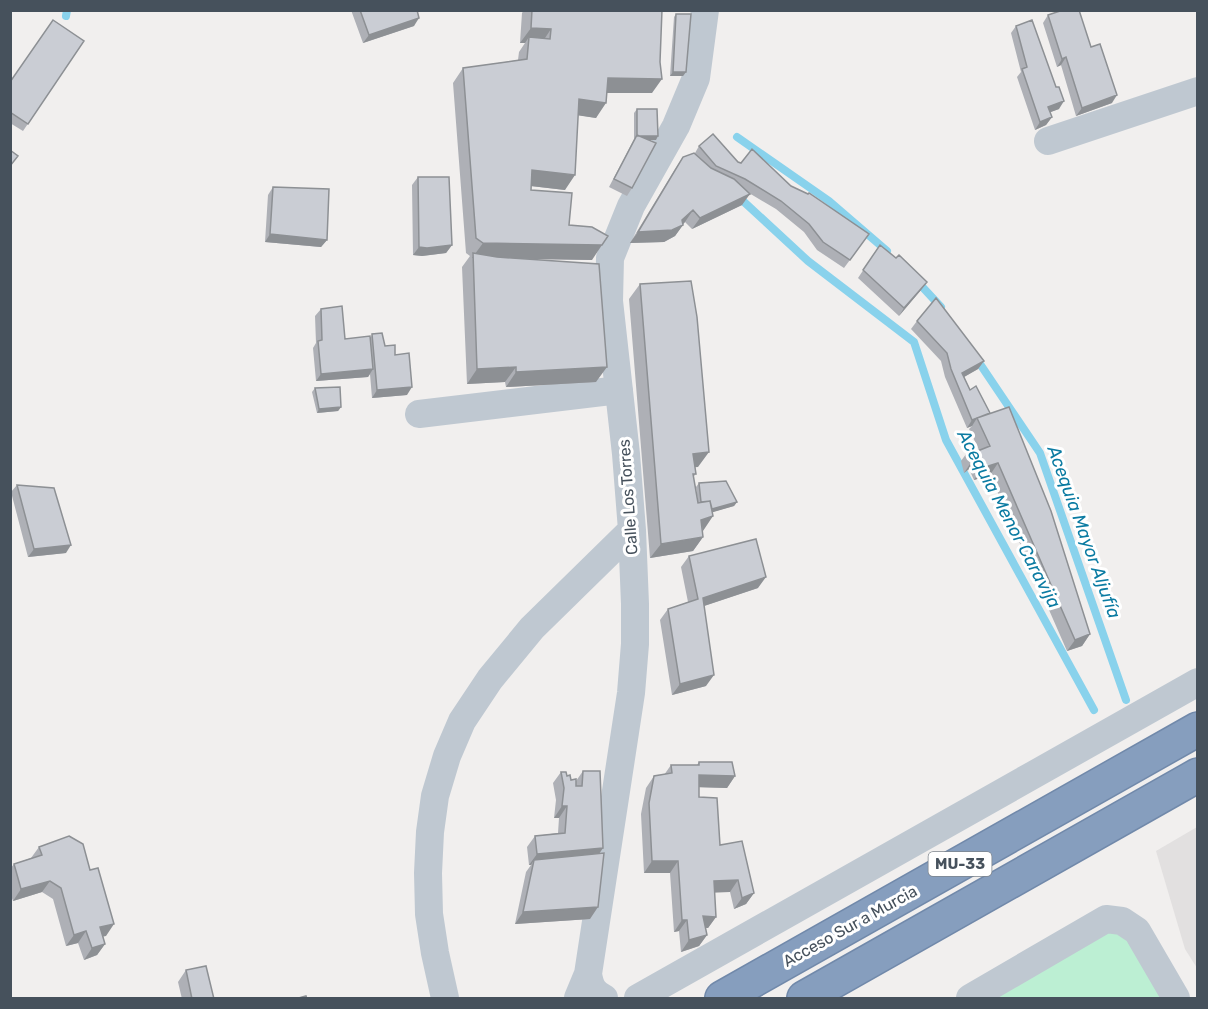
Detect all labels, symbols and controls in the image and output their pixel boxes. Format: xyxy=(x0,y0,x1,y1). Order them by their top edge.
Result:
water label: Acequia Menor Caravija xyxy=(952,425,1066,612)
street label: Calle Los Torres xyxy=(614,439,642,555)
water label: Acequia Mayor Aljufía xyxy=(1042,442,1126,622)
road number: MU-33 xyxy=(928,852,992,876)
street label: Acceso Sur a Murcia xyxy=(780,881,920,971)

